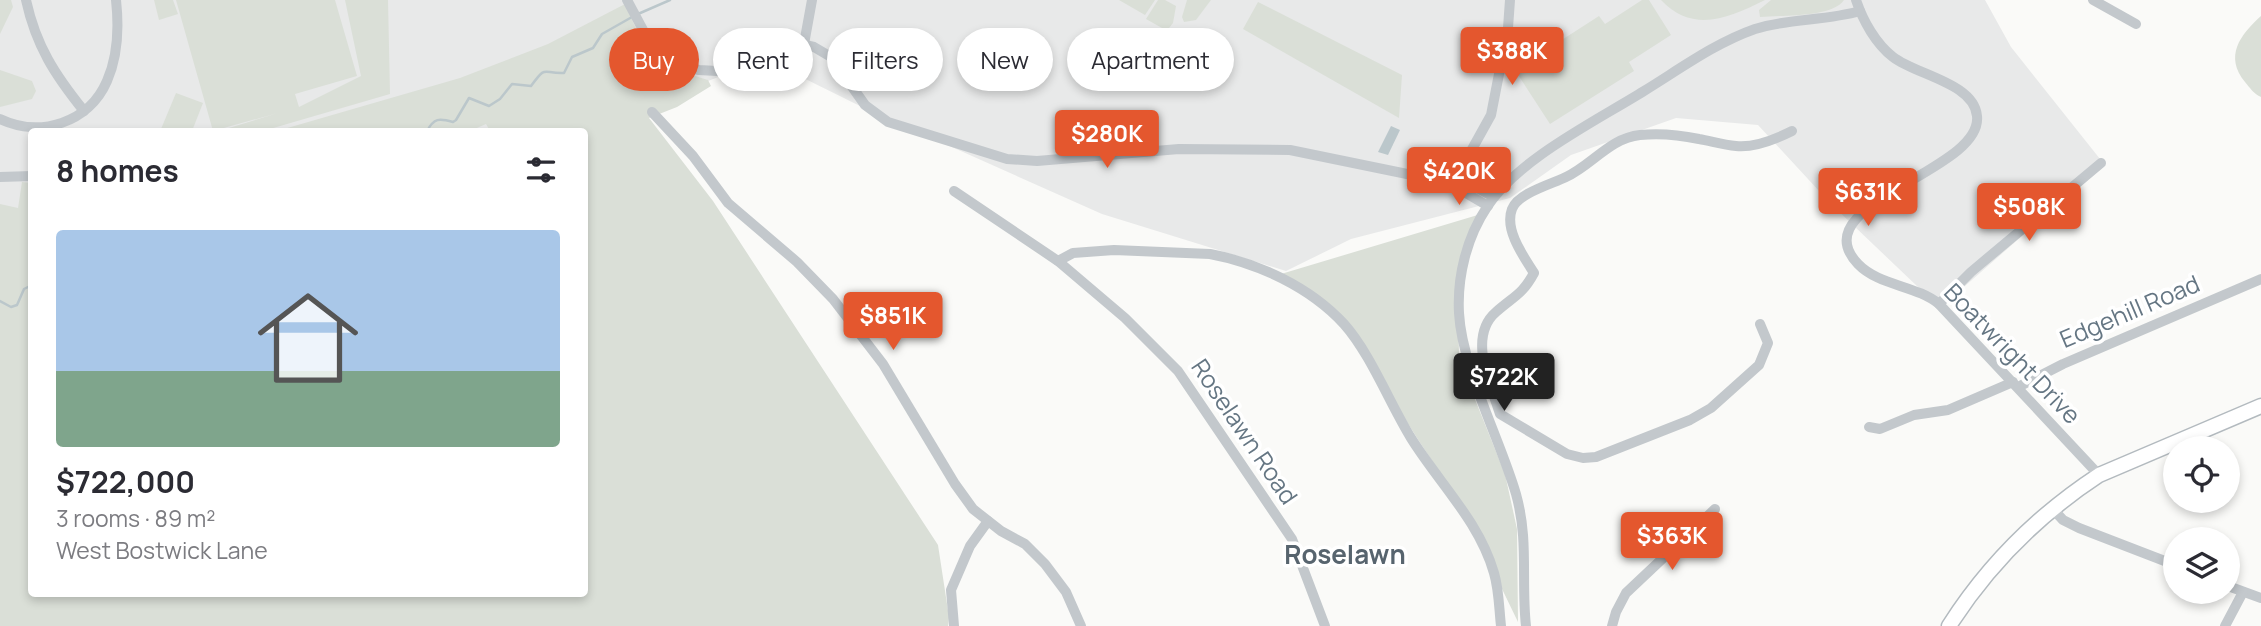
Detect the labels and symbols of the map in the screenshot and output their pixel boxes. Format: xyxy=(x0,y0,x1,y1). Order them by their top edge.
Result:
pin: $388K xyxy=(1463,28,1561,87)
pin: $280K xyxy=(1058,110,1156,170)
pin: $420K xyxy=(1410,148,1508,207)
pin: $631K xyxy=(1819,168,1917,228)
pin: $508K xyxy=(1980,184,2078,243)
street label: Edgehill Road xyxy=(2054,266,2204,355)
street label: Boatwright Drive xyxy=(1937,275,2089,430)
pin: $851K xyxy=(844,292,942,352)
street label: Roselawn Road xyxy=(1184,352,1306,510)
pin: $722K xyxy=(1455,354,1553,413)
pin: $363K xyxy=(1623,512,1721,572)
district label: Roselawn xyxy=(1284,536,1406,572)

